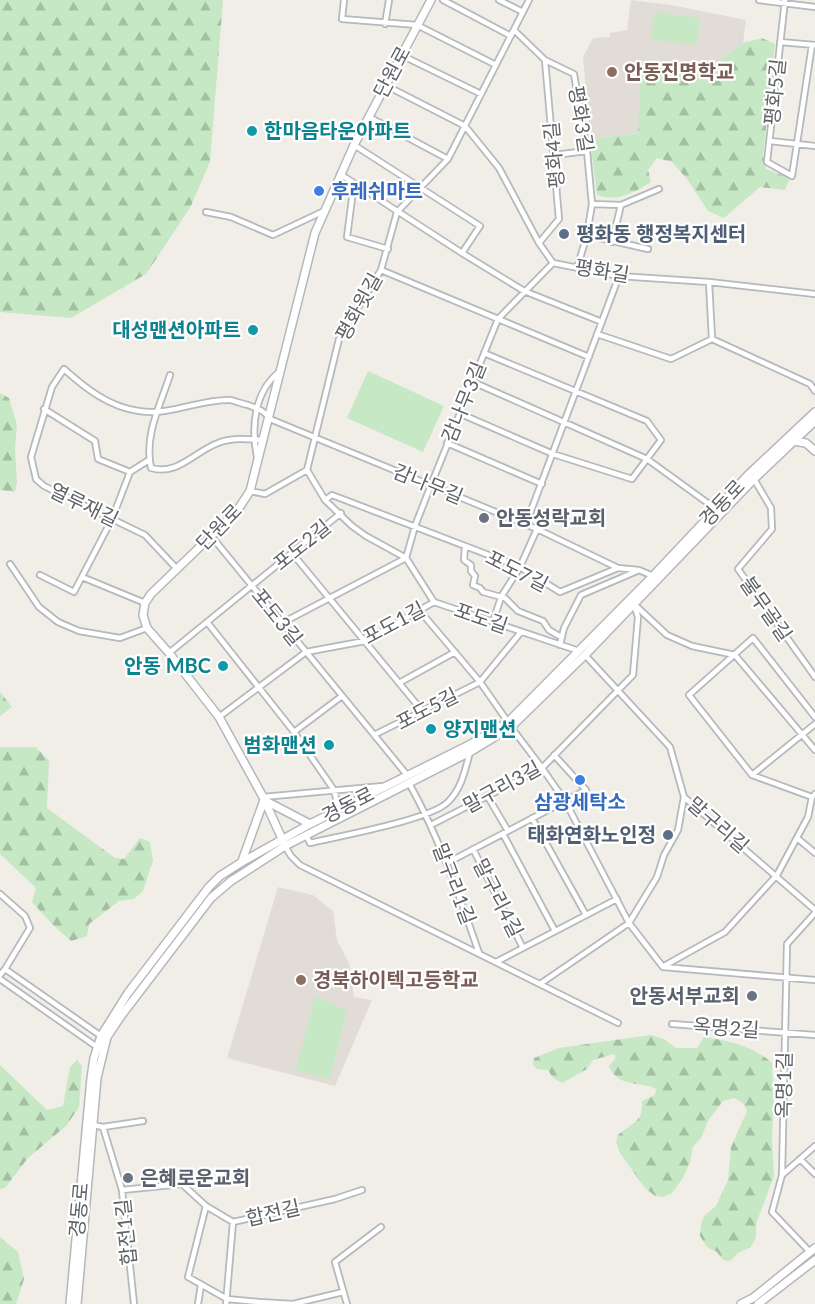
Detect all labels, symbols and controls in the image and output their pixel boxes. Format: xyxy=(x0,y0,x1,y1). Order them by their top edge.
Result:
street label: 단원로 xyxy=(368,42,415,102)
street label: 평화5길 xyxy=(759,57,789,126)
place label: 안동진명학교 xyxy=(624,59,734,83)
marker: 안동진명학교 xyxy=(605,65,619,79)
street label: 평화3길 xyxy=(565,84,599,154)
place label: 한마음타운아파트 xyxy=(264,118,411,142)
street label: 평화4길 xyxy=(538,121,568,189)
marker: 한마음타운아파트 xyxy=(245,124,259,138)
place label: 후레쉬마트 xyxy=(331,178,423,202)
marker: 후레쉬마트 xyxy=(312,184,326,198)
place label: 평화동 행정복지센터 xyxy=(576,221,746,245)
marker: 평화동 행정복지센터 xyxy=(557,227,571,241)
street label: 평화길 xyxy=(573,254,631,286)
street label: 평화윗길 xyxy=(330,269,386,345)
place label: 대성맨션아파트 xyxy=(112,317,241,341)
marker: 대성맨션아파트 xyxy=(246,323,260,337)
street label: 감나무3길 xyxy=(436,358,490,446)
street label: 감나무길 xyxy=(390,458,467,508)
street label: 경동로 xyxy=(694,474,749,531)
street label: 열루재길 xyxy=(46,477,123,531)
street label: 단원로 xyxy=(190,498,246,554)
place label: 안동성락교회 xyxy=(496,505,606,529)
marker: 안동성락교회 xyxy=(477,511,491,525)
street label: 포도2길 xyxy=(268,514,335,575)
street label: 포도7길 xyxy=(482,544,553,596)
street label: 불무골길 xyxy=(736,571,798,645)
street label: 포도3길 xyxy=(247,583,308,650)
street label: 포도1길 xyxy=(358,596,429,648)
street label: 포도길 xyxy=(451,597,511,637)
place label: 안동 MBC xyxy=(124,653,211,677)
marker: 안동 MBC xyxy=(216,659,230,673)
street label: 포도5길 xyxy=(391,682,462,734)
place label: 양지맨션 xyxy=(443,716,517,740)
marker: 양지맨션 xyxy=(424,722,438,736)
place label: 범화맨션 xyxy=(243,732,317,756)
marker: 범화맨션 xyxy=(322,738,336,752)
street label: 말구리3길 xyxy=(458,755,545,817)
marker: 삼광세탁소 xyxy=(573,773,587,787)
street label: 경동로 xyxy=(318,781,378,827)
place label: 삼광세탁소 xyxy=(534,789,626,813)
street label: 말구리길 xyxy=(683,791,754,857)
place label: 태화연화노인정 xyxy=(527,822,656,846)
marker: 태화연화노인정 xyxy=(661,828,675,842)
street label: 말구리1길 xyxy=(428,840,481,928)
street label: 말구리4길 xyxy=(469,854,529,941)
place label: 경북하이텍고등학교 xyxy=(313,967,479,991)
marker: 경북하이텍고등학교 xyxy=(294,973,308,987)
place label: 안동서부교회 xyxy=(630,983,740,1007)
marker: 안동서부교회 xyxy=(745,989,759,1003)
street label: 옥명2길 xyxy=(692,1013,760,1041)
street label: 옥명1길 xyxy=(770,1051,796,1119)
place label: 은혜로운교회 xyxy=(140,1165,250,1189)
marker: 은혜로운교회 xyxy=(121,1171,135,1185)
street label: 경동로 xyxy=(64,1181,92,1238)
street label: 합전길 xyxy=(243,1194,302,1230)
street label: 합전1길 xyxy=(110,1198,140,1267)

